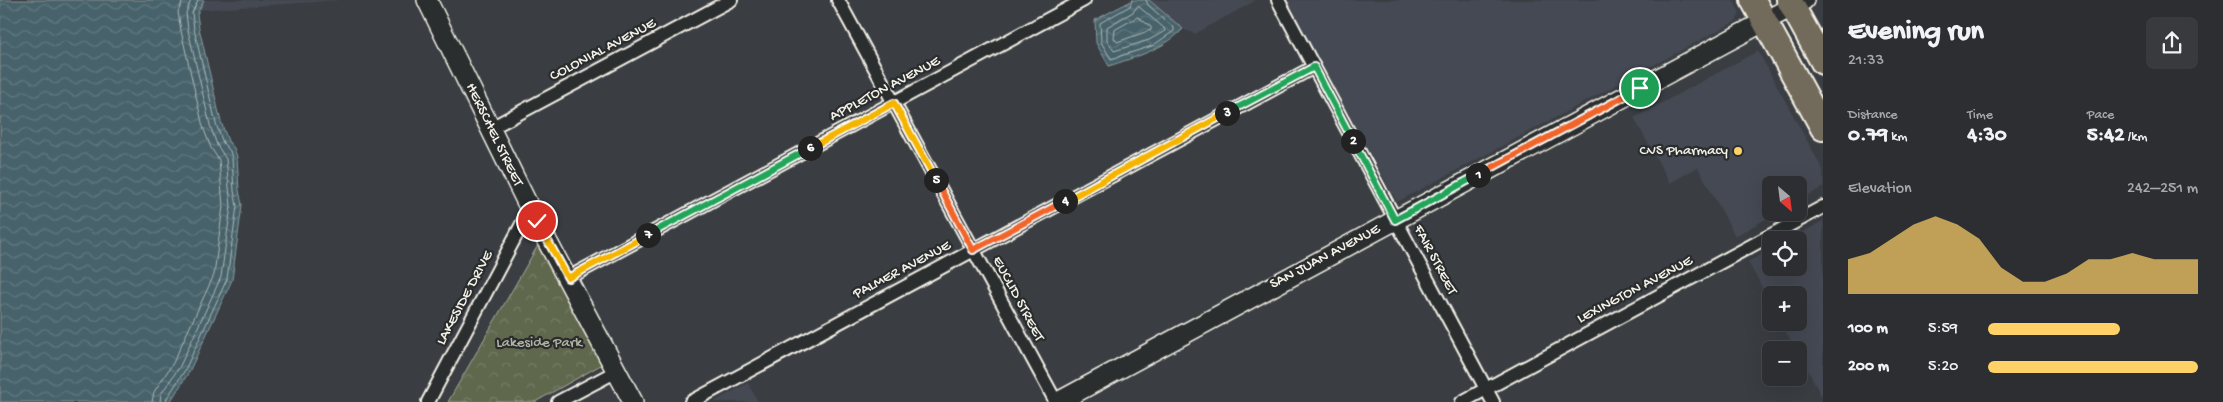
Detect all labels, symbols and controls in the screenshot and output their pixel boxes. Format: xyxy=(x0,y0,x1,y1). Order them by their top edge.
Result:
street label: COLONIAL AVENUE xyxy=(547,14,660,85)
text: Evening run xyxy=(1848,16,1984,49)
button: share xyxy=(2146,17,2198,69)
street label: APPLETON AVENUE xyxy=(827,52,944,126)
text: 21:33 xyxy=(1848,52,1884,71)
pin xyxy=(1619,67,1661,109)
icon: arrive xyxy=(1626,74,1654,102)
street label: HERSCHEL STREET xyxy=(461,80,527,191)
pin: 3 xyxy=(1214,100,1240,126)
text: 3 xyxy=(1224,105,1231,122)
text: Distance xyxy=(1848,107,1897,124)
text: Time xyxy=(1967,107,1993,124)
text: Pace xyxy=(2087,107,2114,124)
text: 0.79 xyxy=(1848,124,1888,149)
text: 4:30 xyxy=(1967,124,2007,149)
text: 5:42 xyxy=(2087,124,2125,149)
pin: 2 xyxy=(1340,128,1366,154)
text: km xyxy=(1888,129,1907,146)
text: /km xyxy=(2125,129,2147,146)
text: 2 xyxy=(1350,133,1357,150)
pin: 6 xyxy=(798,136,822,160)
text: 6 xyxy=(807,140,814,157)
place label: CVS Pharmacy xyxy=(1640,142,1729,160)
marker: CVS Pharmacy xyxy=(1732,145,1744,157)
pin: 1 xyxy=(1466,162,1490,188)
text: 1 xyxy=(1476,167,1481,184)
pin: 5 xyxy=(924,168,948,192)
text: 5 xyxy=(933,172,940,189)
north arrow xyxy=(1762,176,1808,221)
map controls xyxy=(1762,176,1807,386)
text: Elevation xyxy=(1848,180,1912,199)
text: 242–251 m xyxy=(2127,180,2198,199)
pin: 4 xyxy=(1052,188,1078,214)
text: 4 xyxy=(1062,193,1069,210)
pin xyxy=(516,200,558,242)
icon: check xyxy=(523,207,551,235)
street label: SAN JUAN AVENUE xyxy=(1267,220,1384,294)
street label: FAIR STREET xyxy=(1409,221,1462,299)
pin: 7 xyxy=(636,222,660,248)
text: 7 xyxy=(645,227,652,244)
button: locate xyxy=(1762,231,1807,276)
street label: PALMER AVENUE xyxy=(849,236,955,304)
street label: LAKESIDE DRIVE xyxy=(433,247,498,348)
street label: LEXINGTON AVENUE xyxy=(1574,252,1696,328)
street label: EUCLID STREET xyxy=(988,253,1048,346)
button: + xyxy=(1762,286,1807,331)
text: 100 m xyxy=(1848,320,1888,339)
text: 5:59 xyxy=(1928,320,1958,339)
park label: Lakeside Park xyxy=(496,334,583,352)
button: − xyxy=(1762,341,1807,386)
text: 200 m xyxy=(1848,358,1889,377)
text: 5:20 xyxy=(1928,358,1958,377)

